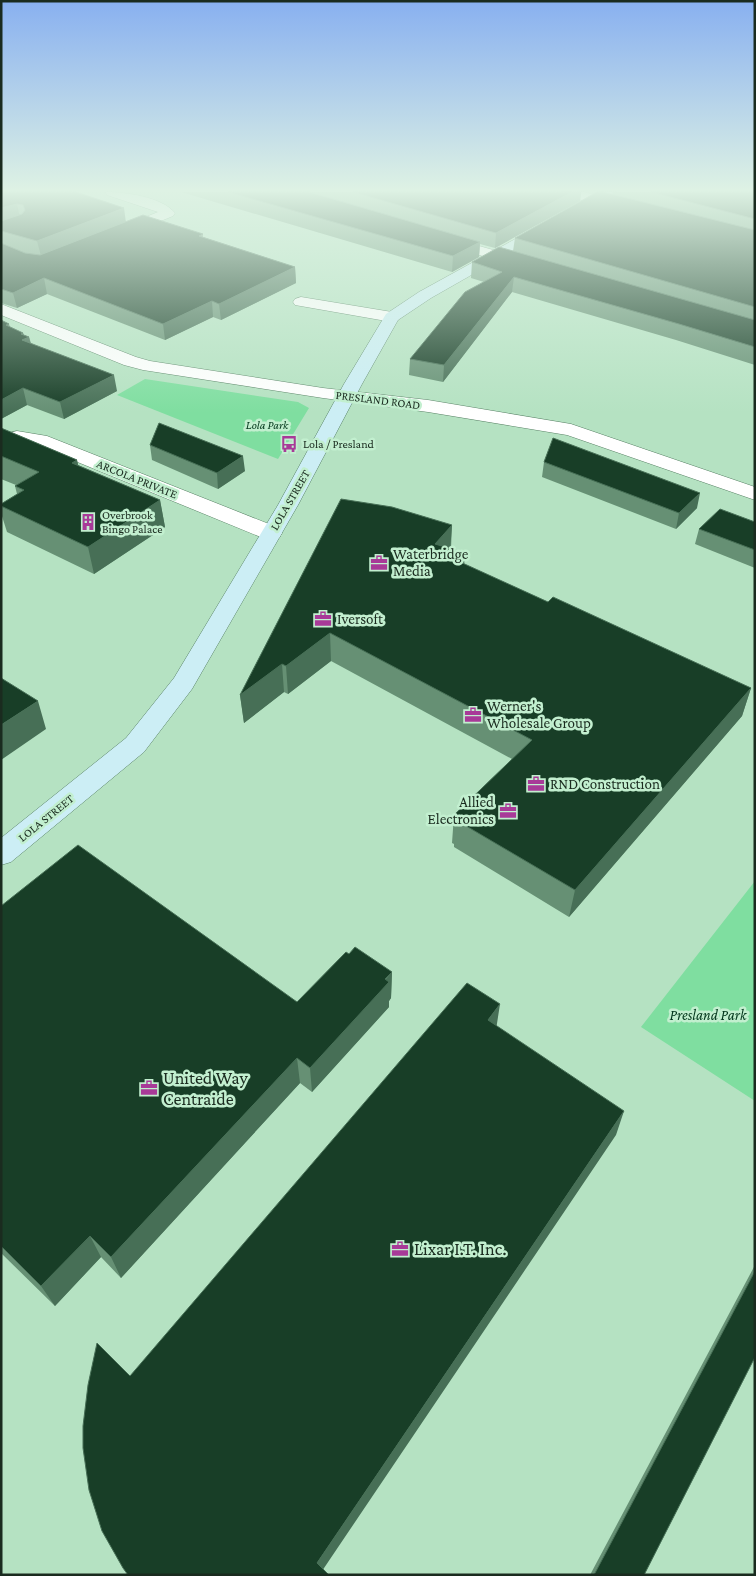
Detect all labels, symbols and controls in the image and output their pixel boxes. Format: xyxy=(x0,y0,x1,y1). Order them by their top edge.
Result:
street label: PRESLAND ROAD xyxy=(335,388,421,412)
park label: Lola Park xyxy=(246,418,289,432)
bus stop icon: Lola / Presland xyxy=(279,434,299,454)
place label: Lola / Presland xyxy=(303,437,375,451)
street label: ARCOLA PRIVATE xyxy=(95,456,180,502)
street label: LOLA STREET xyxy=(267,467,313,533)
place label: Overbrook Bingo Palace xyxy=(102,508,162,536)
building icon: Overbrook Bingo Palace xyxy=(78,512,98,532)
place label: Waterbridge Media xyxy=(393,546,469,579)
office icon: Waterbridge Media xyxy=(369,553,389,573)
office icon: Iversoft xyxy=(313,609,333,629)
place label: Iversoft xyxy=(337,611,384,627)
place label: Werner's Wholesale Group xyxy=(487,698,591,732)
office icon: Werner's Wholesale Group xyxy=(463,705,483,725)
office icon: RND Construction xyxy=(526,774,546,794)
place label: RND Construction xyxy=(550,776,660,792)
street label: LOLA STREET xyxy=(15,791,77,845)
place label: Allied Electronics xyxy=(428,794,494,827)
office icon: Allied Electronics xyxy=(498,801,518,821)
park label: Presland Park xyxy=(670,1007,748,1023)
place label: United Way Centraide xyxy=(163,1068,249,1109)
office icon: United Way Centraide xyxy=(139,1078,159,1098)
office icon: Lixar I.T. Inc. xyxy=(390,1239,410,1259)
place label: Lixar I.T. Inc. xyxy=(414,1239,506,1259)

